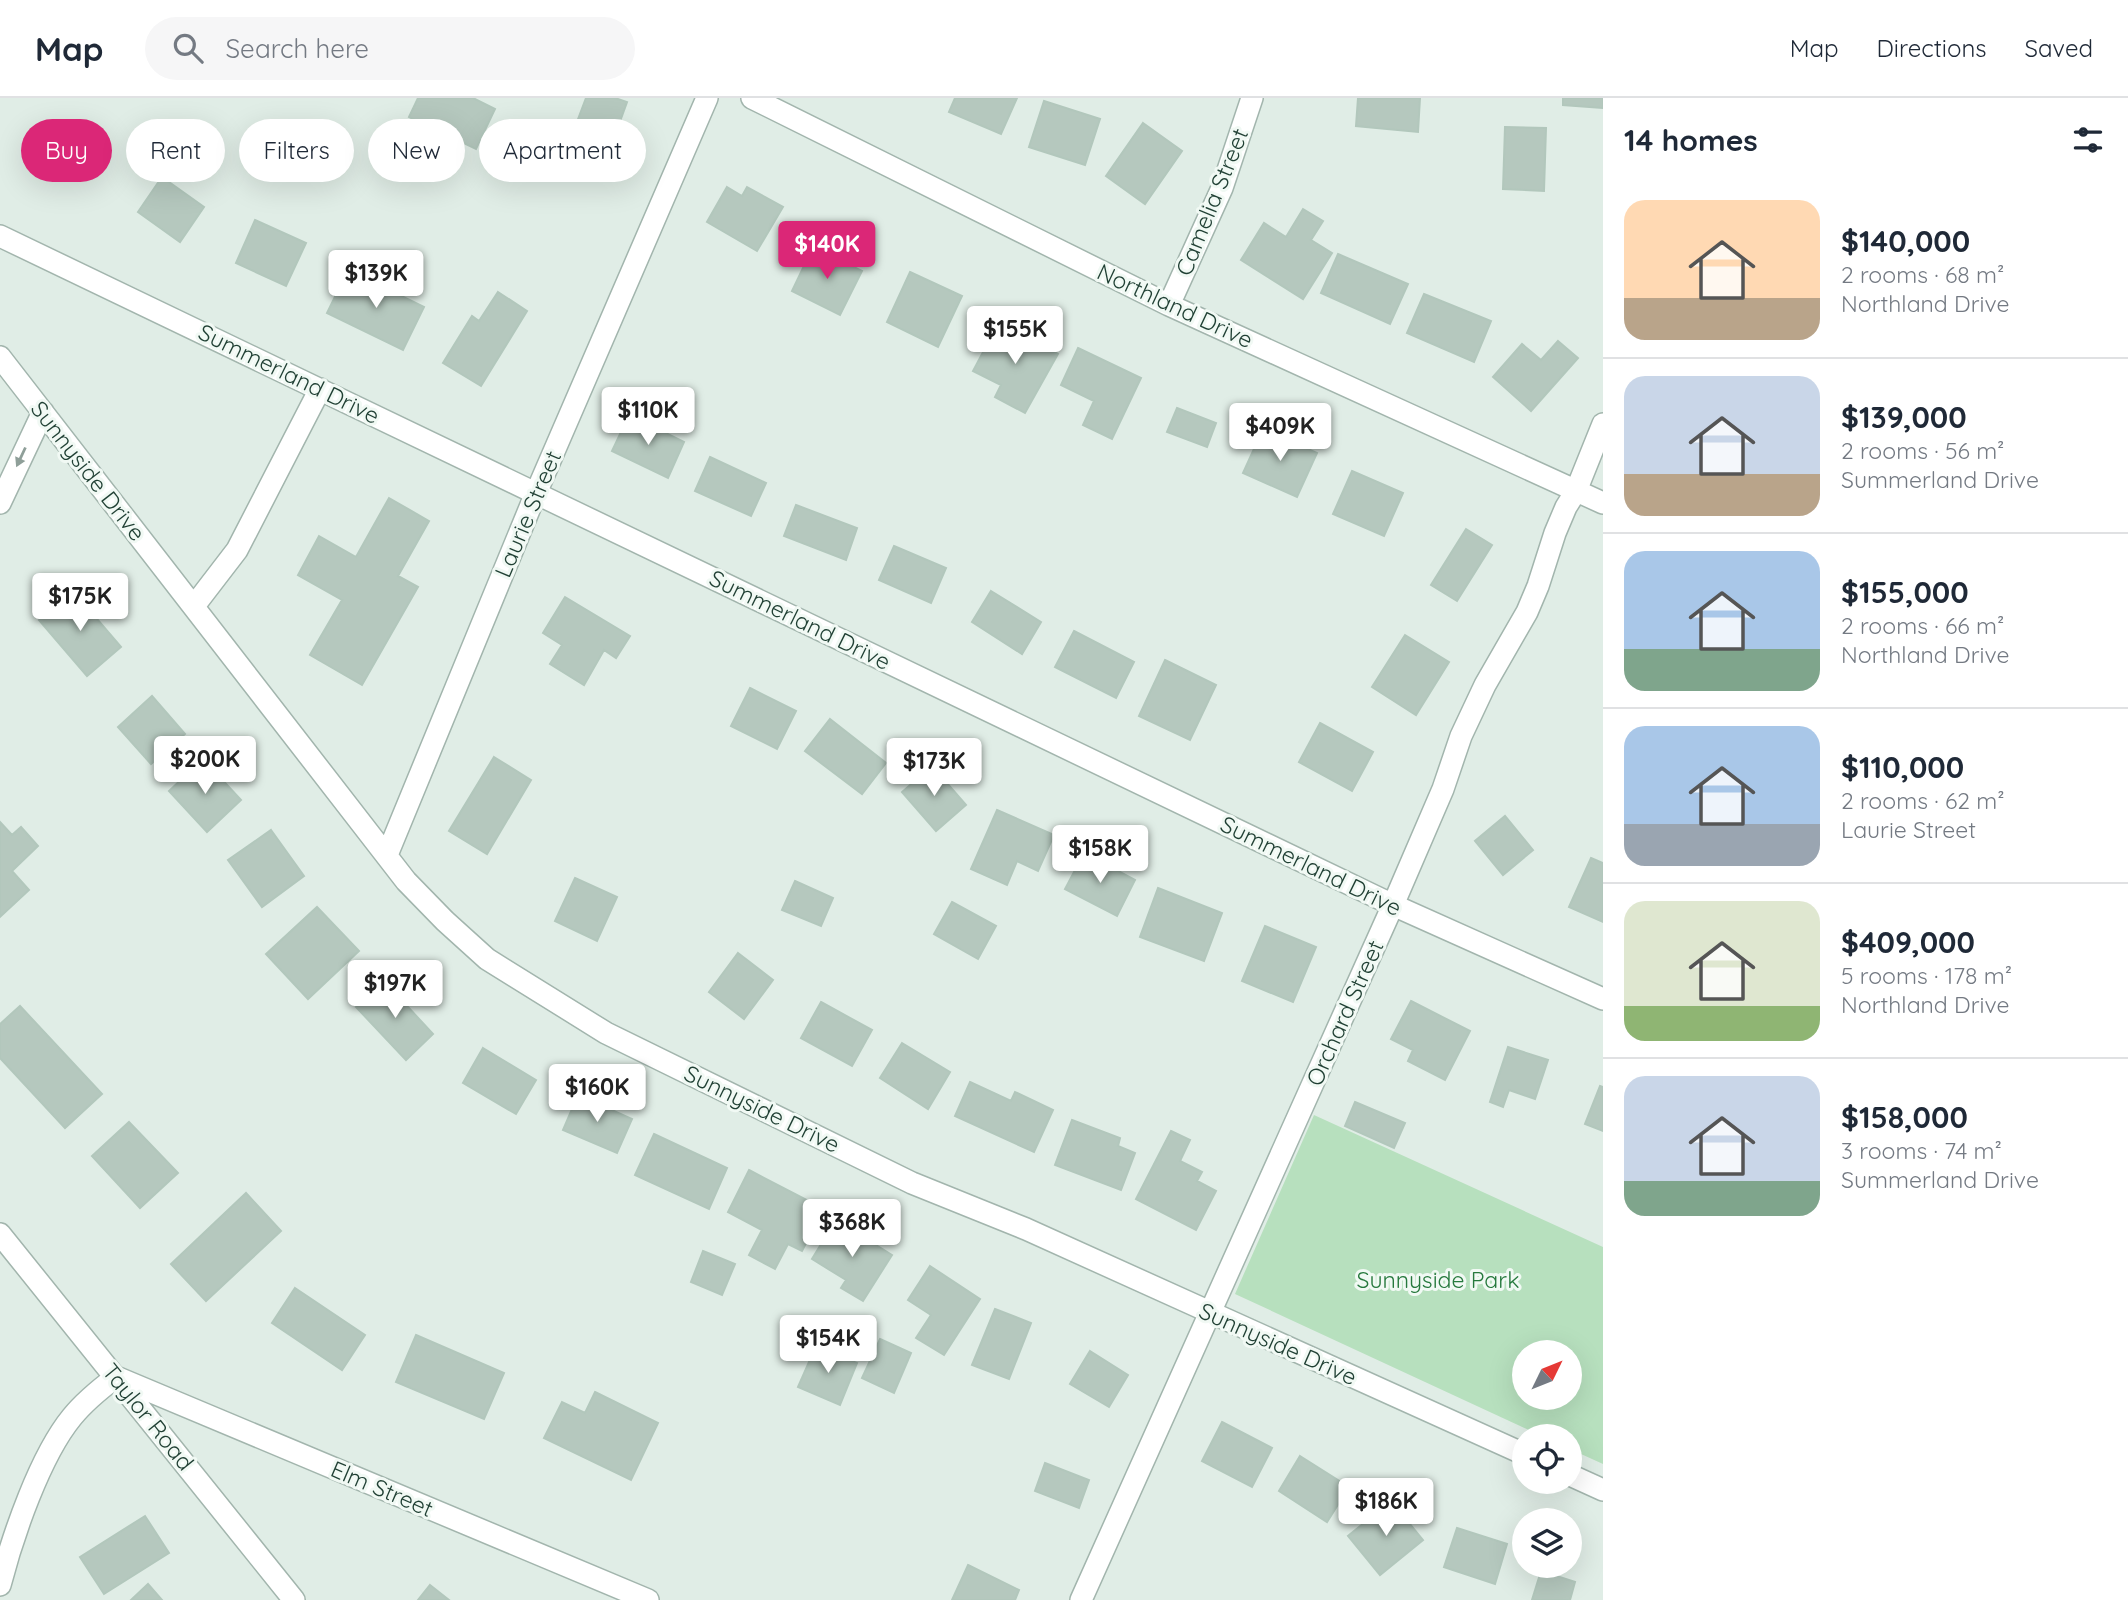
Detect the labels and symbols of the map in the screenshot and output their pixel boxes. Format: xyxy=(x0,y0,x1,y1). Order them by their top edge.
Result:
street label: Camelia Street xyxy=(1169,124,1254,280)
pin: $140K xyxy=(778,222,876,281)
pin: $139K xyxy=(327,250,425,310)
street label: Northland Drive xyxy=(1093,257,1258,354)
pin: $155K xyxy=(966,306,1064,366)
street label: Summerland Drive xyxy=(194,317,385,430)
pin: $110K xyxy=(599,388,697,447)
street label: Sunnyside Drive xyxy=(25,395,152,546)
pin: $409K xyxy=(1231,404,1329,463)
street label: Laurie Street xyxy=(488,446,567,582)
one-way arrow xyxy=(16,447,27,468)
street label: Summerland Drive xyxy=(705,563,896,676)
pin: $175K xyxy=(31,574,129,633)
pin: $200K xyxy=(156,736,254,796)
pin: $173K xyxy=(885,738,983,798)
street label: Summerland Drive xyxy=(1216,809,1407,922)
pin: $158K xyxy=(1051,826,1149,885)
street label: Orchard Street xyxy=(1300,935,1390,1090)
pin: $197K xyxy=(346,960,444,1020)
street label: Sunnyside Drive xyxy=(680,1058,845,1159)
pin: $160K xyxy=(548,1065,646,1124)
pin: $368K xyxy=(803,1200,901,1259)
park label: Sunnyside Park xyxy=(1357,1265,1519,1294)
street label: Sunnyside Drive xyxy=(1195,1296,1362,1391)
pin: $154K xyxy=(779,1316,877,1375)
north arrow xyxy=(1512,1340,1582,1410)
street label: Taylor Road xyxy=(96,1357,200,1476)
street label: Elm Street xyxy=(327,1454,438,1523)
pin: $186K xyxy=(1337,1478,1435,1538)

